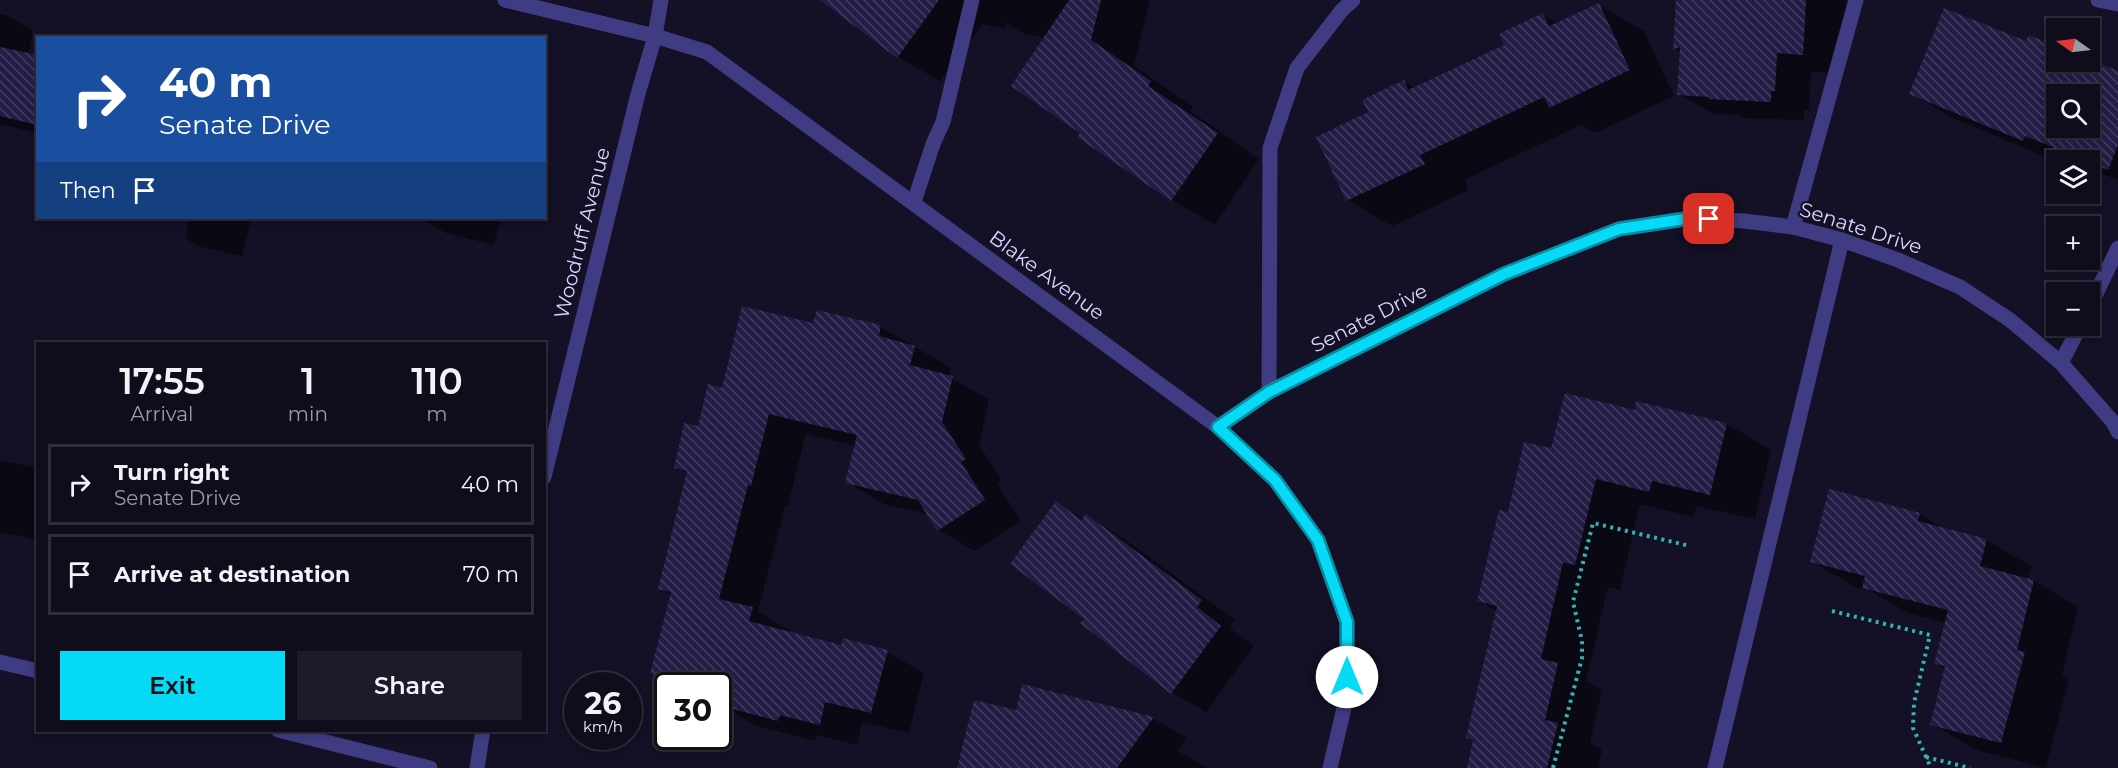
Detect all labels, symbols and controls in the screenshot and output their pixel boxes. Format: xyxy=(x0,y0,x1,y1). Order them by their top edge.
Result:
north arrow xyxy=(2046,18,2100,72)
map controls xyxy=(2046,18,2100,336)
text: 40 m xyxy=(159,56,272,108)
icon: right xyxy=(60,60,138,138)
button: search xyxy=(2046,84,2100,138)
text: Senate Drive xyxy=(159,108,331,141)
street label: Woodruff Avenue xyxy=(549,145,615,321)
button: layers xyxy=(2046,150,2100,204)
icon: arrive xyxy=(128,174,161,207)
text: Then xyxy=(60,177,116,204)
pin xyxy=(1683,193,1734,244)
street label: Senate Drive xyxy=(1797,197,1925,259)
icon: arrive xyxy=(1692,202,1725,235)
button: + xyxy=(2046,216,2100,270)
street label: Blake Avenue xyxy=(985,225,1109,325)
street label: Senate Drive xyxy=(1307,278,1431,358)
button: − xyxy=(2046,282,2100,336)
text: 17:55 xyxy=(119,359,205,403)
text: 1 xyxy=(301,359,315,403)
text: 110 xyxy=(411,359,463,403)
text: Arrival xyxy=(130,402,193,426)
text: min xyxy=(288,402,328,426)
text: m xyxy=(426,402,448,426)
text: Turn right xyxy=(114,459,229,486)
icon: right xyxy=(63,468,96,501)
text: 40 m xyxy=(461,471,519,498)
text: Senate Drive xyxy=(114,486,241,510)
icon: arrive xyxy=(63,558,96,591)
text: Arrive at destination xyxy=(114,561,350,588)
text: 70 m xyxy=(463,561,519,588)
position arrow xyxy=(1315,645,1379,709)
button: Exit xyxy=(60,651,285,720)
button: Share xyxy=(297,651,522,720)
speed limit sign: 30 xyxy=(654,672,732,750)
text: 26 xyxy=(585,685,621,722)
text: km/h xyxy=(583,717,623,736)

